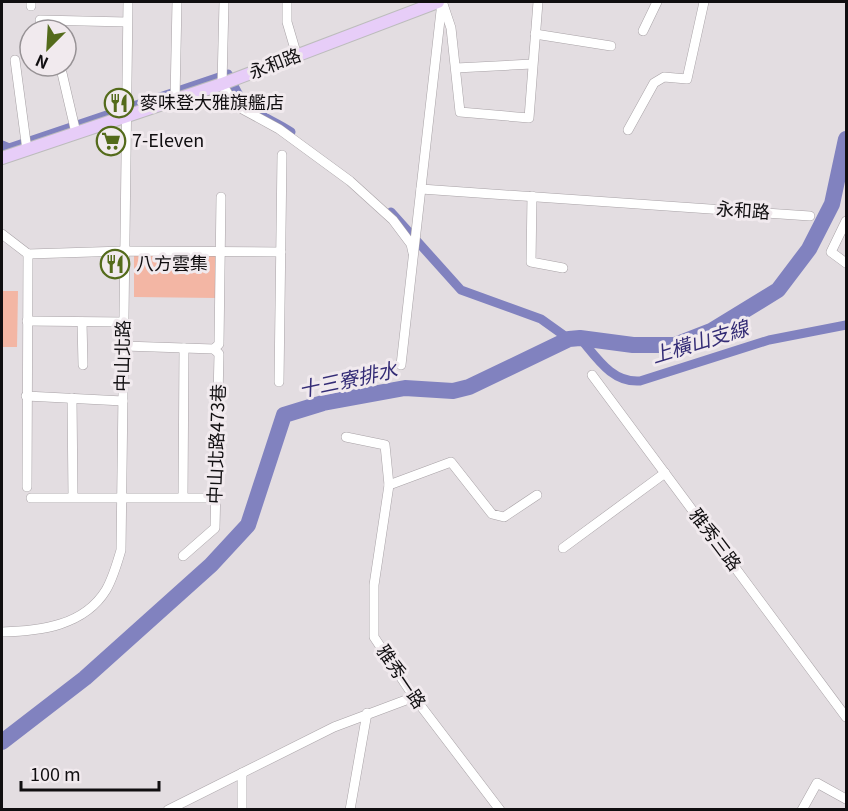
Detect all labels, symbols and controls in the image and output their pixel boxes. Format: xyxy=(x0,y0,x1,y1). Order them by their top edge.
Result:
north arrow xyxy=(18,18,78,78)
street label: 永和路 xyxy=(244,40,304,84)
text: N xyxy=(31,49,52,76)
restaurant icon: 麥味登大雅旗艦店 xyxy=(103,87,135,119)
place label: 麥味登大雅旗艦店 xyxy=(140,88,284,114)
supermarket icon: 7-Eleven xyxy=(95,125,127,157)
place label: 7-Eleven xyxy=(132,126,204,152)
street label: 永和路 xyxy=(715,194,771,224)
restaurant icon: 八方雲集 xyxy=(99,248,131,280)
place label: 八方雲集 xyxy=(136,249,208,275)
water label: 上橫山支線 xyxy=(648,311,754,369)
street label: 中山北路 xyxy=(107,320,135,392)
water label: 十三寮排水 xyxy=(296,354,401,403)
street label: 中山北路473巷 xyxy=(200,384,230,504)
street label: 雅秀三路 xyxy=(685,502,749,575)
street label: 雅秀一路 xyxy=(372,639,434,713)
scale bar xyxy=(21,754,159,792)
text: 100 m xyxy=(30,760,81,786)

